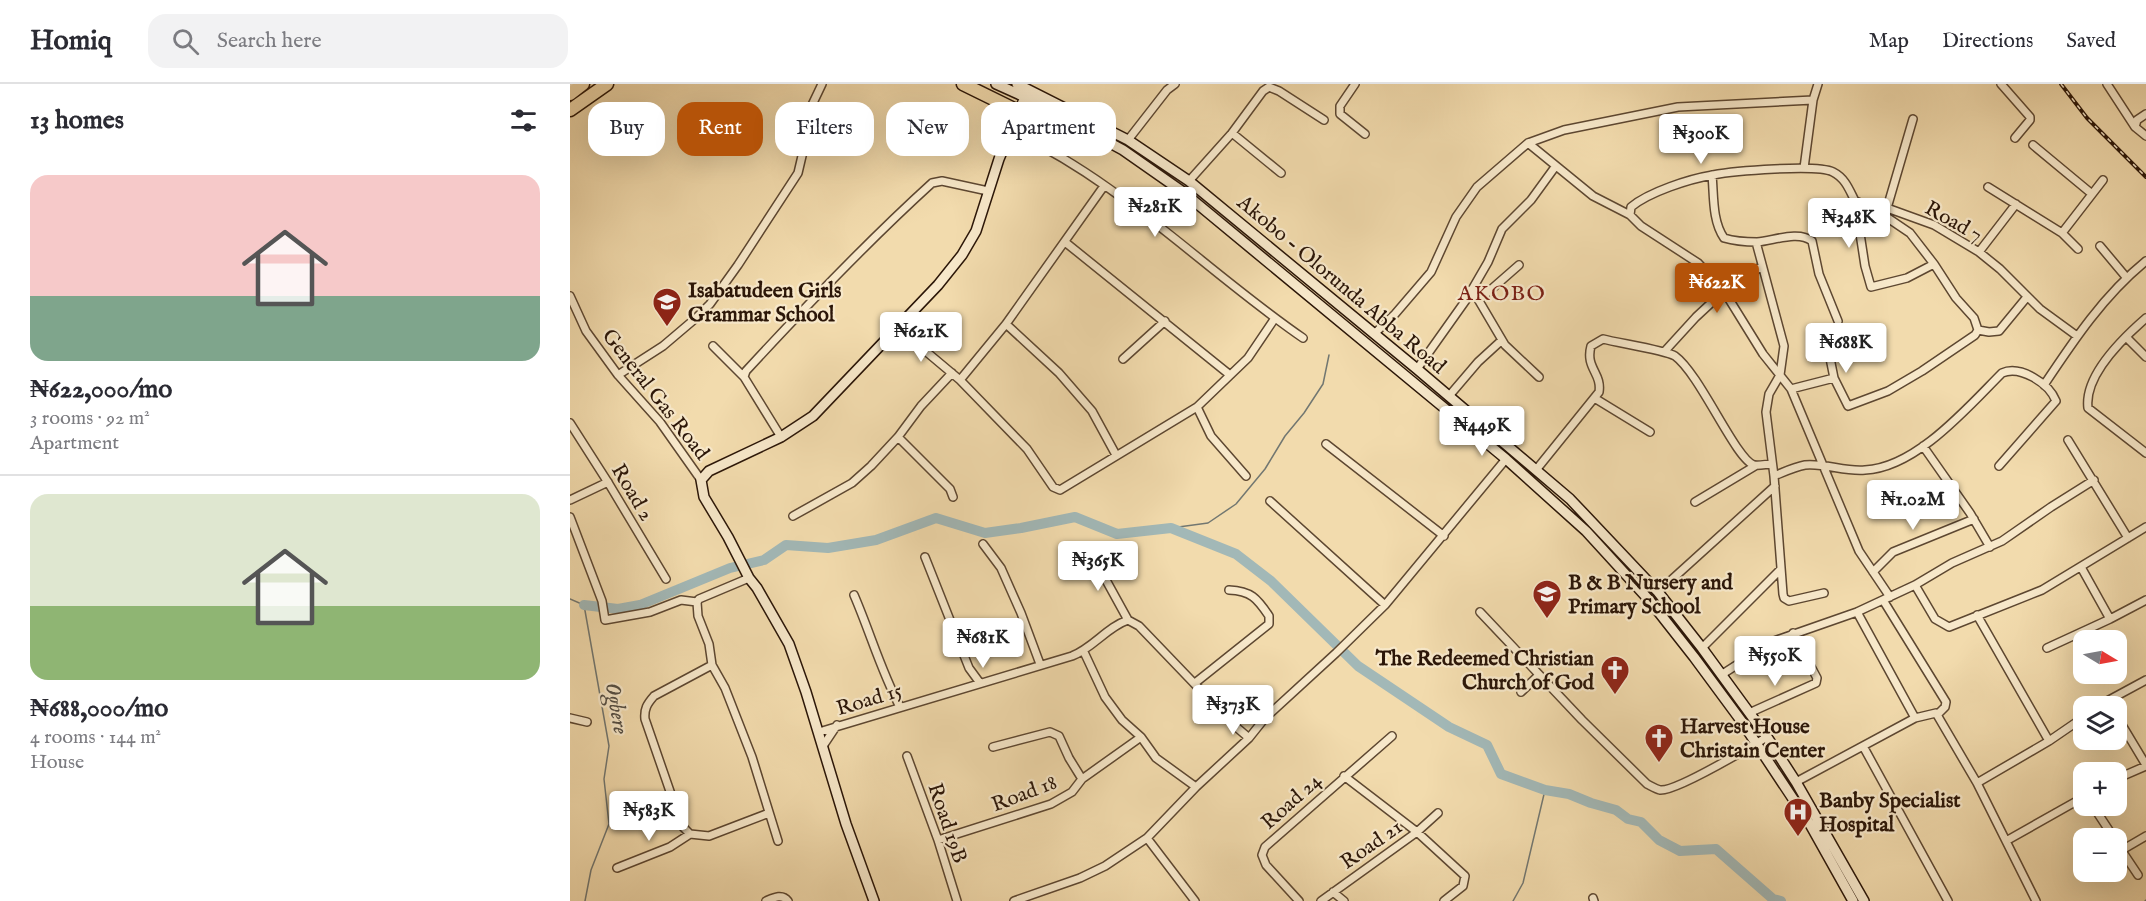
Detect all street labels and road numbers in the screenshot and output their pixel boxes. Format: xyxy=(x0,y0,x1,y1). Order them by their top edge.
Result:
street label: Akobo - Olorunda Abba Road xyxy=(1230,189,1452,381)
street label: Road 7 xyxy=(1920,196,1987,249)
street label: General Gas Road xyxy=(595,324,715,467)
street label: Road 2 xyxy=(604,459,659,526)
street label: Road 15 xyxy=(833,678,906,723)
street label: Road 24 xyxy=(1256,767,1328,836)
street label: Road 18 xyxy=(988,770,1061,819)
street label: Road 19B xyxy=(920,780,973,867)
street label: Road 21 xyxy=(1336,814,1408,876)

